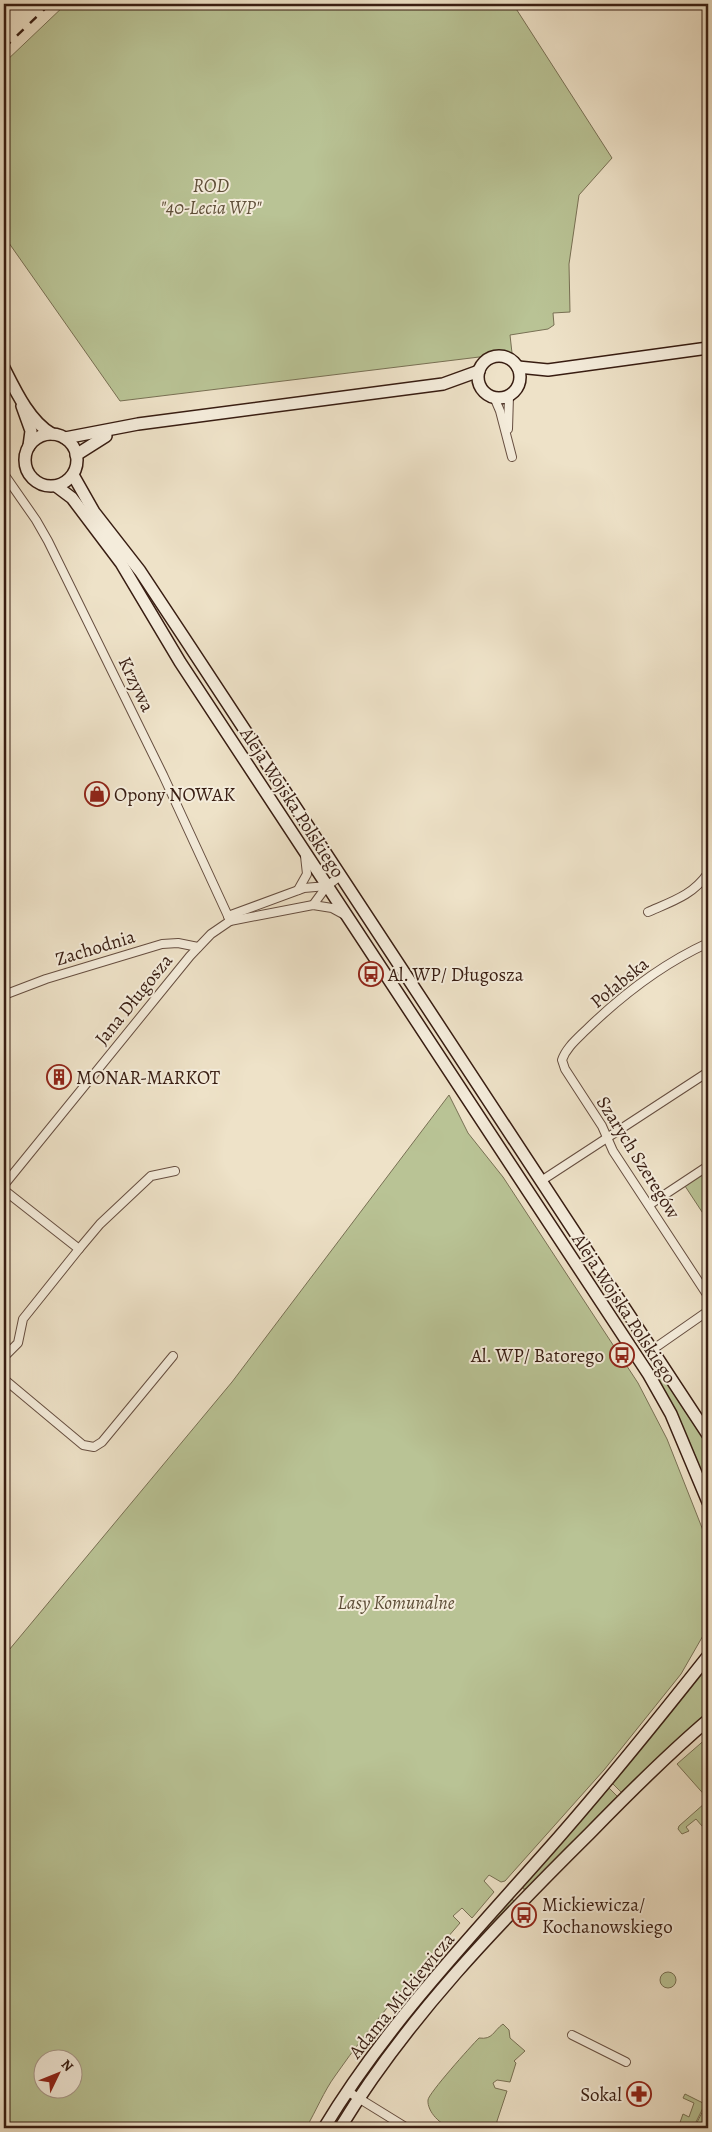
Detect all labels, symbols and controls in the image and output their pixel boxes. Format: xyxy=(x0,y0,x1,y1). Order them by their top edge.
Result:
park label: ROD "40-Lecia WP" xyxy=(160,173,262,221)
street label: Krzywa xyxy=(112,653,161,716)
street label: Aleja Wojska Polskiego xyxy=(233,721,351,883)
shop icon: Opony NOWAK xyxy=(84,781,110,807)
place label: Opony NOWAK xyxy=(114,782,235,808)
street label: Zachodnia xyxy=(52,923,139,972)
street label: Jana Długosza xyxy=(89,948,179,1051)
street label: Połabska xyxy=(585,951,654,1014)
bus stop icon: Al. WP/ Długosza xyxy=(358,961,384,987)
place label: Al. WP/ Długosza xyxy=(387,962,524,988)
building icon: MONAR-MARKOT xyxy=(46,1064,72,1090)
place label: MONAR-MARKOT xyxy=(76,1065,221,1091)
street label: Szarych Szeregów xyxy=(590,1091,687,1224)
street label: Aleja Wojska Polskiego xyxy=(565,1227,683,1389)
bus stop icon: Al. WP/ Batorego xyxy=(609,1342,635,1368)
place label: Al. WP/ Batorego xyxy=(470,1343,604,1369)
park label: Lasy Komunalne xyxy=(338,1590,455,1616)
place label: Mickiewicza/ Kochanowskiego xyxy=(542,1892,673,1940)
bus stop icon: Mickiewicza/ Kochanowskiego xyxy=(511,1902,537,1928)
street label: Adama Mickiewicza xyxy=(342,1927,461,2065)
north arrow xyxy=(32,2050,82,2100)
text: N xyxy=(57,2055,78,2076)
pharmacy icon: Sokal xyxy=(626,2081,652,2107)
place label: Sokal xyxy=(580,2082,622,2108)

